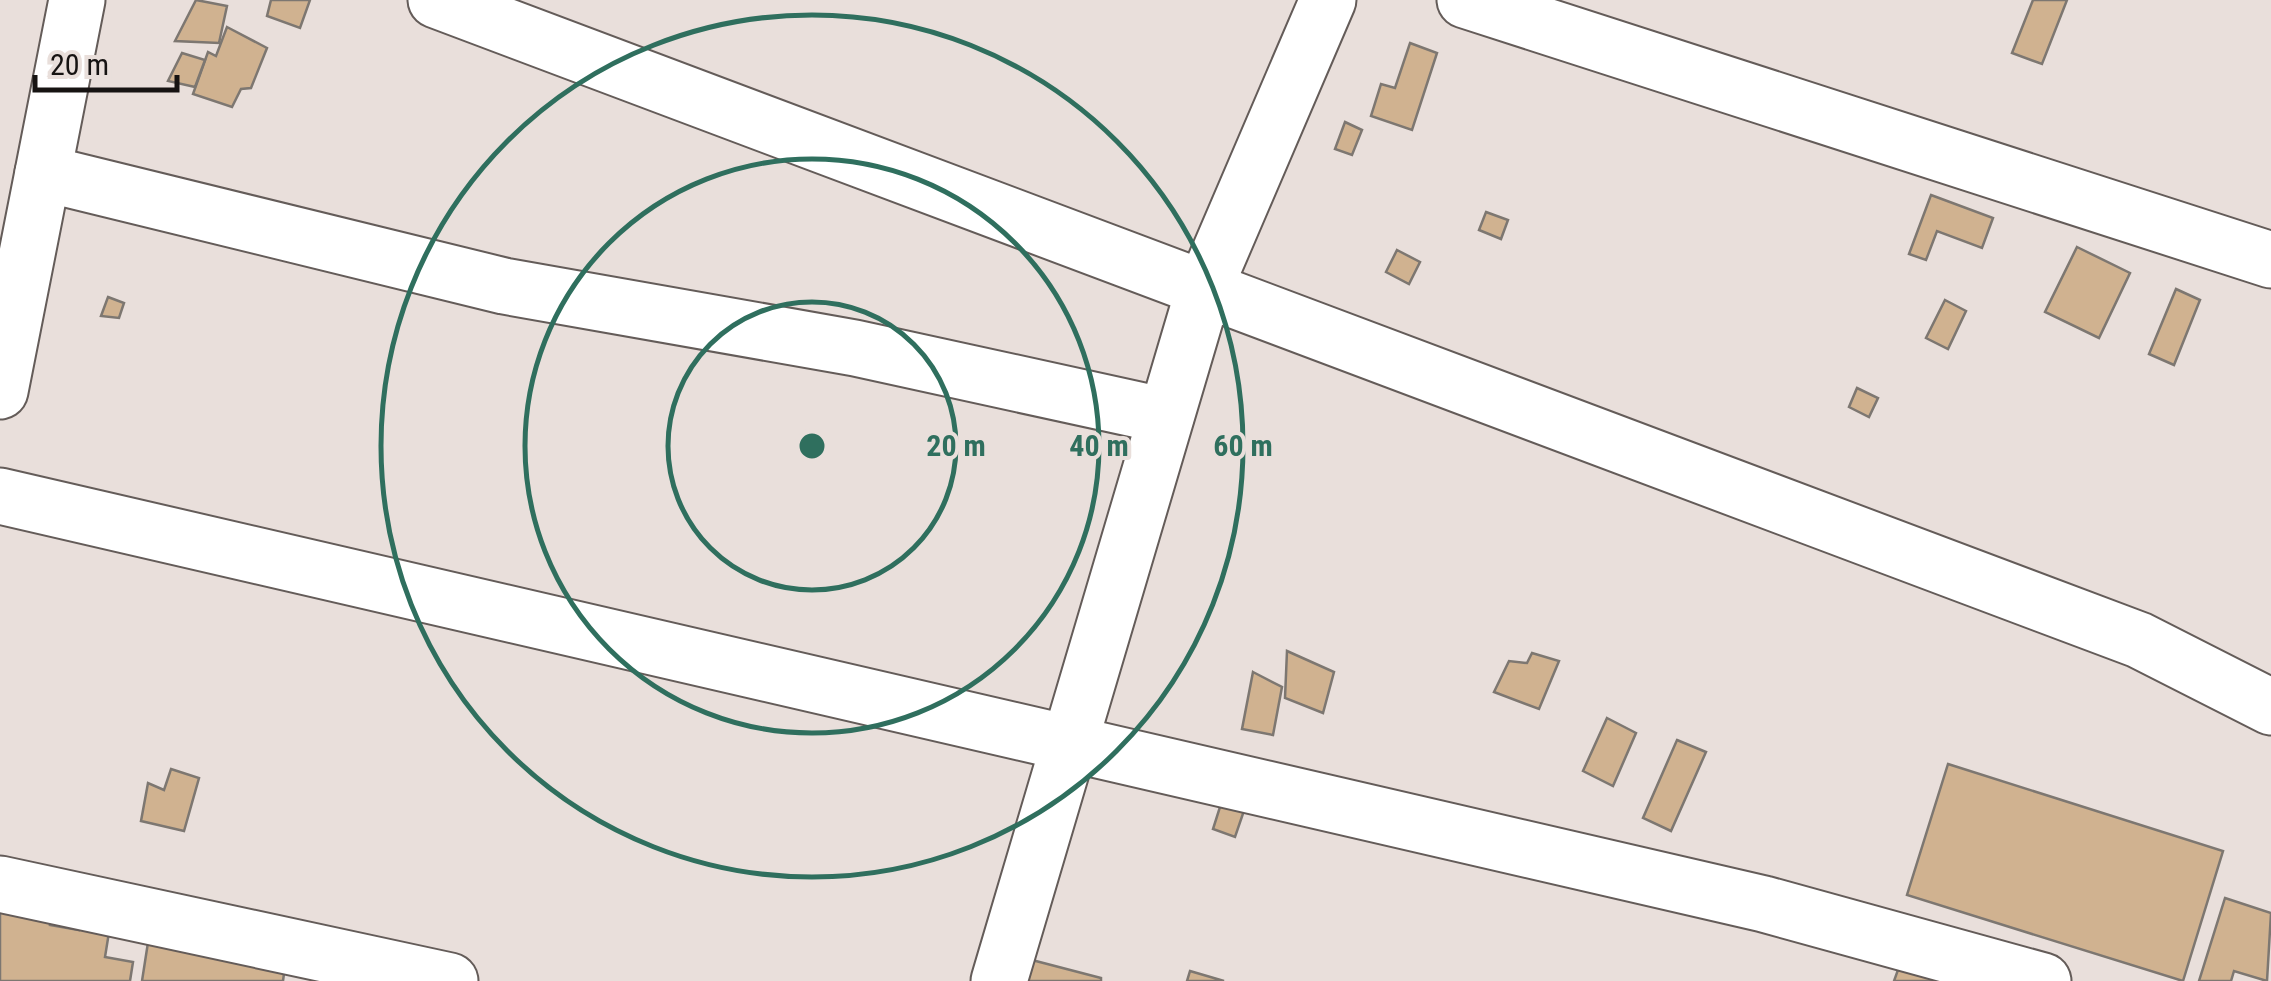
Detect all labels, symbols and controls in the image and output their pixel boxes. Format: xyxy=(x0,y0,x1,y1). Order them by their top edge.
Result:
scale bar xyxy=(35,30,178,92)
text: 20 m xyxy=(50,47,109,82)
centre of rings xyxy=(794,428,830,464)
text: 20 m xyxy=(926,428,986,463)
text: 40 m xyxy=(1069,428,1129,463)
text: 60 m xyxy=(1213,428,1273,463)

